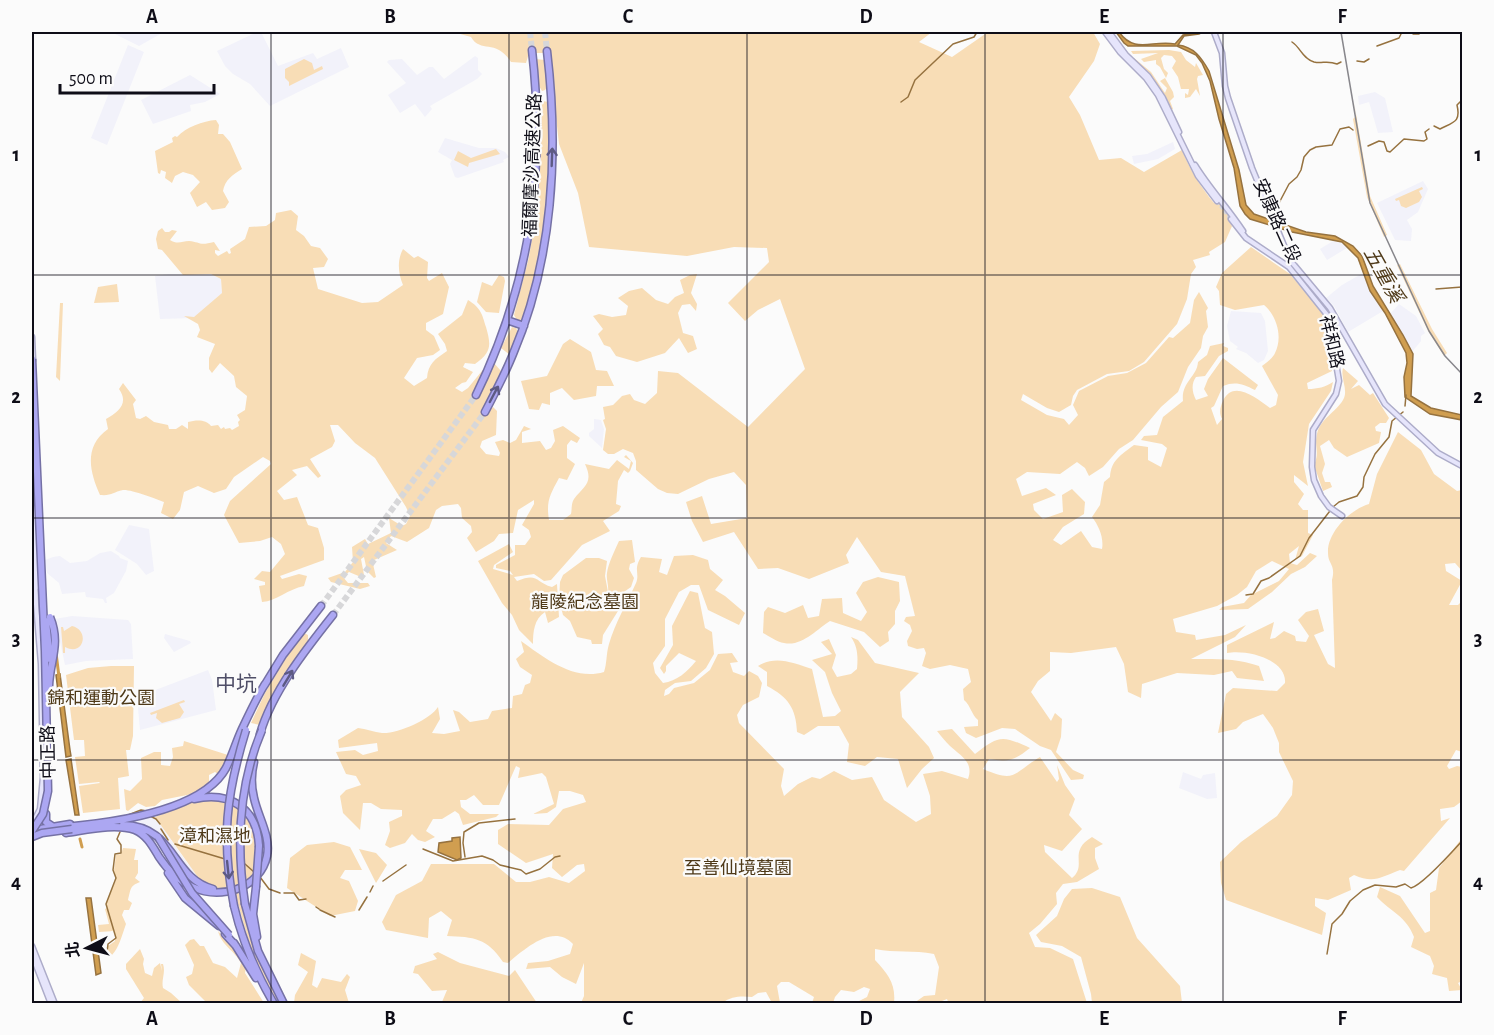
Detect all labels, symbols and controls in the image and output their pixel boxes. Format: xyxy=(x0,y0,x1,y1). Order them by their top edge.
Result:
text: A xyxy=(146,7,158,27)
text: B xyxy=(384,7,396,27)
text: C xyxy=(623,7,634,27)
text: D xyxy=(859,7,873,27)
text: E xyxy=(1099,7,1109,27)
text: F xyxy=(1337,7,1347,27)
scale bar xyxy=(60,57,214,95)
text: 500 m xyxy=(69,70,113,88)
street label: 福爾摩沙高速公路 xyxy=(519,93,545,237)
text: 1 xyxy=(12,145,20,165)
text: 1 xyxy=(1474,145,1482,165)
one-way arrow xyxy=(546,148,557,168)
street label: 安康路二段 xyxy=(1249,175,1304,266)
water label: 五重溪 xyxy=(1360,243,1409,309)
street label: 祥和路 xyxy=(1316,313,1348,370)
one-way arrow xyxy=(489,386,500,404)
text: 2 xyxy=(11,387,21,407)
text: 2 xyxy=(1473,387,1483,407)
park label: 龍陵紀念墓園 xyxy=(531,592,639,612)
text: 3 xyxy=(12,629,20,649)
text: 3 xyxy=(1474,629,1482,649)
one-way arrow xyxy=(283,670,295,687)
district label: 中坑 xyxy=(215,673,257,695)
park label: 錦和運動公園 xyxy=(47,688,155,708)
street label: 中正路 xyxy=(38,725,58,779)
park label: 漳和濕地 xyxy=(179,826,251,846)
park label: 至善仙境墓園 xyxy=(684,858,792,878)
one-way arrow xyxy=(223,860,234,879)
text: 4 xyxy=(11,872,21,892)
text: 4 xyxy=(1473,872,1483,892)
north arrow xyxy=(57,918,117,978)
text: 北 xyxy=(63,941,82,958)
text: A xyxy=(146,1009,158,1029)
text: B xyxy=(384,1009,396,1029)
text: C xyxy=(623,1009,634,1029)
text: D xyxy=(859,1009,873,1029)
text: E xyxy=(1099,1009,1109,1029)
text: F xyxy=(1337,1009,1347,1029)

